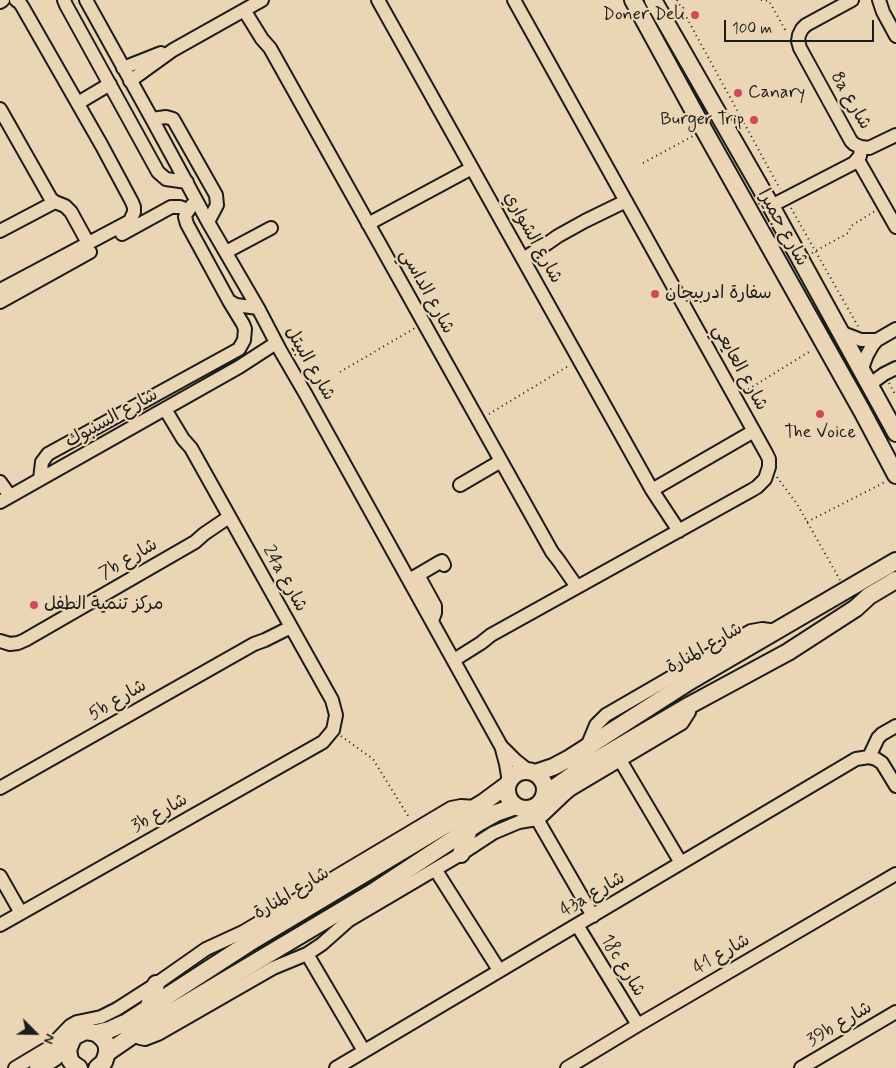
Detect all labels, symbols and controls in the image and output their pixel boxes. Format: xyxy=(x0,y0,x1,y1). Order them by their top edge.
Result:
place label: Doner Deli xyxy=(603,4,685,26)
marker: Doner Deli xyxy=(689,9,701,21)
scale bar xyxy=(726,10,876,42)
text: 100 m xyxy=(732,19,772,39)
street label: 8a شارع xyxy=(825,68,875,134)
place label: Canary xyxy=(748,82,805,104)
marker: Canary xyxy=(732,87,744,99)
place label: Burger Trip xyxy=(660,109,744,131)
marker: Burger Trip xyxy=(748,114,760,126)
street label: شارع جميرا xyxy=(752,186,812,270)
street label: شارع الشواري xyxy=(498,188,566,288)
street label: شارع الداسي xyxy=(394,246,458,338)
place label: سفارة ادربيجان xyxy=(665,283,772,305)
marker: سفارة ادربيجان xyxy=(649,288,661,300)
street label: شارع العايعي xyxy=(707,321,771,415)
street label: شارع البيتل xyxy=(279,323,339,405)
street label: شارع السنبوك xyxy=(62,385,162,453)
marker: The Voice xyxy=(814,408,826,420)
place label: The Voice xyxy=(784,422,856,444)
street label: 7b شارع xyxy=(96,535,162,585)
street label: 24a شارع xyxy=(257,542,311,616)
place label: مركز تنمية الطفل xyxy=(44,594,163,616)
marker: مركز تنمية الطفل xyxy=(28,599,40,611)
street label: شارع المنارة xyxy=(663,619,747,679)
street label: 5b شارع xyxy=(85,676,151,726)
street label: 3b شارع xyxy=(128,790,192,838)
street label: شارع المنارة xyxy=(250,863,334,925)
street label: 43a شارع xyxy=(557,868,629,922)
street label: شارع 41 xyxy=(690,930,754,980)
street label: 18c شارع xyxy=(595,931,649,1001)
street label: 39b شارع xyxy=(804,998,876,1052)
north arrow xyxy=(10,1008,60,1058)
text: N xyxy=(39,1031,59,1047)

